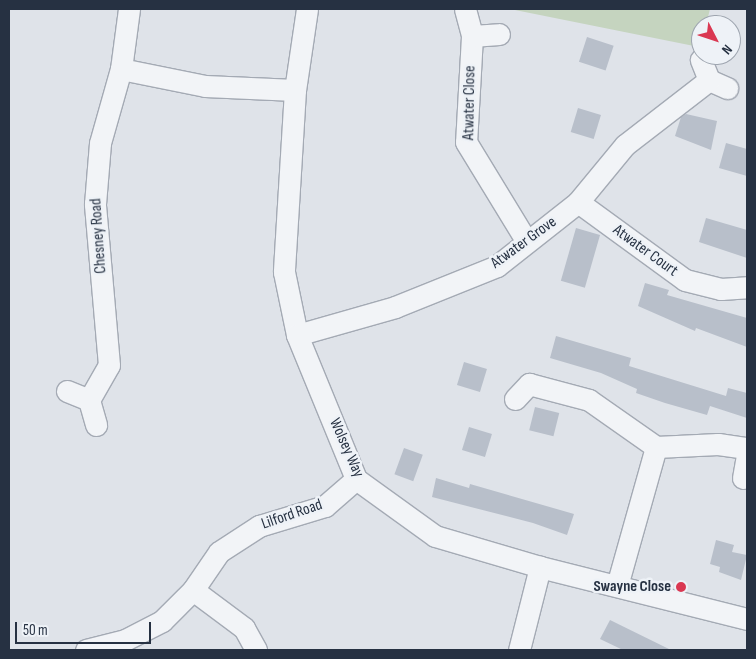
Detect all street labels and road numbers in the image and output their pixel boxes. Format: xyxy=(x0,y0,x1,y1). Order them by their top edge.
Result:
street label: Atwater Close xyxy=(460,66,480,140)
street label: Chesney Road xyxy=(87,198,111,274)
street label: Atwater Grove xyxy=(487,213,561,273)
street label: Atwater Court xyxy=(609,221,681,281)
street label: Wolsey Way xyxy=(324,415,368,481)
street label: Lilford Road xyxy=(259,496,325,534)

